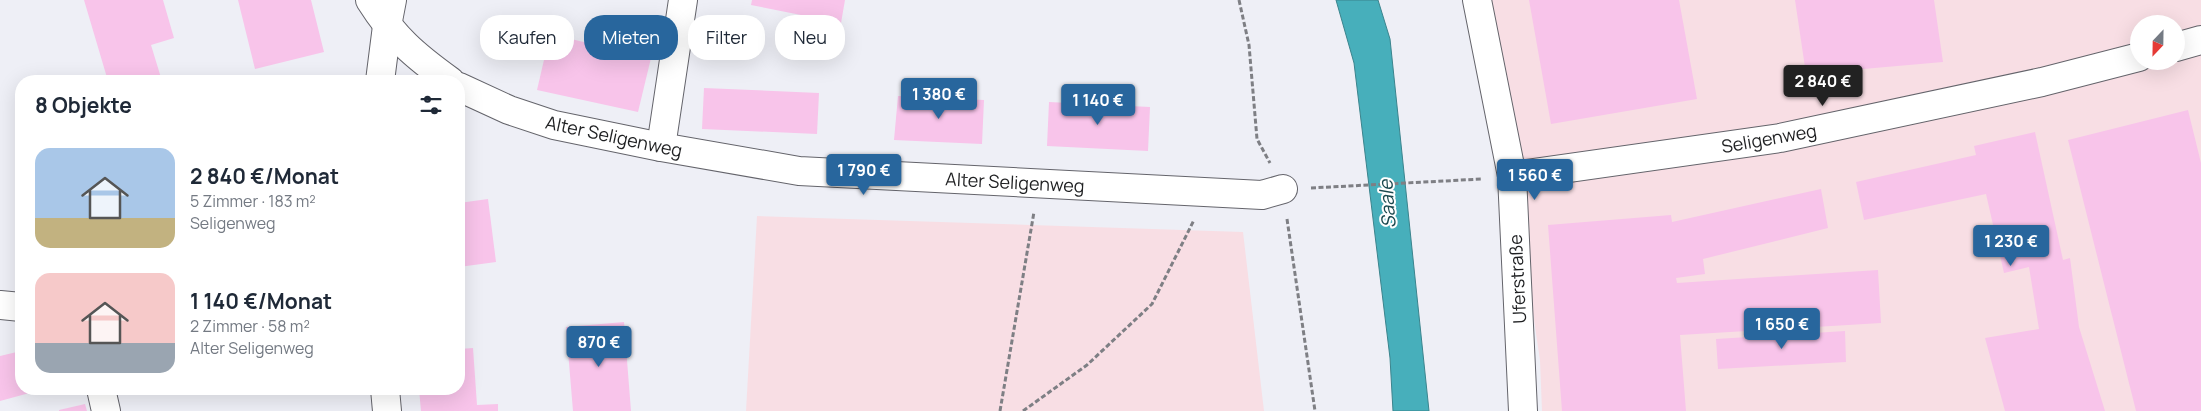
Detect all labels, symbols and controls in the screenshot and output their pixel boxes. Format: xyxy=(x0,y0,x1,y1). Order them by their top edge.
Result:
chip: Kaufen xyxy=(480,15,574,60)
chip: Mieten xyxy=(584,15,678,60)
chip: Filter xyxy=(688,15,765,60)
chip: Neu xyxy=(775,15,845,60)
north arrow xyxy=(2130,15,2185,70)
map controls xyxy=(2130,15,2185,70)
pin: 2 840 € xyxy=(1777,64,1869,107)
text: 2 840 € xyxy=(1795,70,1851,92)
pin: 1 380 € xyxy=(893,78,985,120)
text: 1 380 € xyxy=(912,83,966,105)
pin: 1 140 € xyxy=(1052,84,1144,126)
text: 1 140 € xyxy=(1072,89,1124,111)
text: 8 Objekte xyxy=(35,91,132,119)
icon: filters xyxy=(417,91,445,119)
street label: Alter Seligenweg xyxy=(543,110,685,162)
street label: Seligenweg xyxy=(1720,118,1818,158)
pin: 1 790 € xyxy=(818,154,910,196)
pin: 1 560 € xyxy=(1489,158,1581,201)
text: 1 790 € xyxy=(837,159,891,181)
text: 2 840 €/Monat xyxy=(190,162,339,190)
text: 1 560 € xyxy=(1508,164,1562,186)
street label: Alter Seligenweg xyxy=(945,166,1085,198)
icon: home xyxy=(75,168,135,228)
water label: Saale xyxy=(1372,177,1402,229)
text: 5 Zimmer · 183 m² xyxy=(190,190,316,212)
text: Seligenweg xyxy=(190,212,276,234)
pin: 1 230 € xyxy=(1965,224,2057,267)
text: 1 230 € xyxy=(1984,230,2038,252)
street label: Uferstraße xyxy=(1503,234,1531,324)
text: 1 140 €/Monat xyxy=(190,287,332,315)
icon: home xyxy=(75,293,135,353)
pin: 1 650 € xyxy=(1736,308,1828,350)
text: 1 650 € xyxy=(1755,313,1809,335)
text: 2 Zimmer · 58 m² xyxy=(190,315,310,337)
pin: 870 € xyxy=(564,326,634,368)
text: 870 € xyxy=(578,331,620,353)
text: Alter Seligenweg xyxy=(190,337,314,359)

